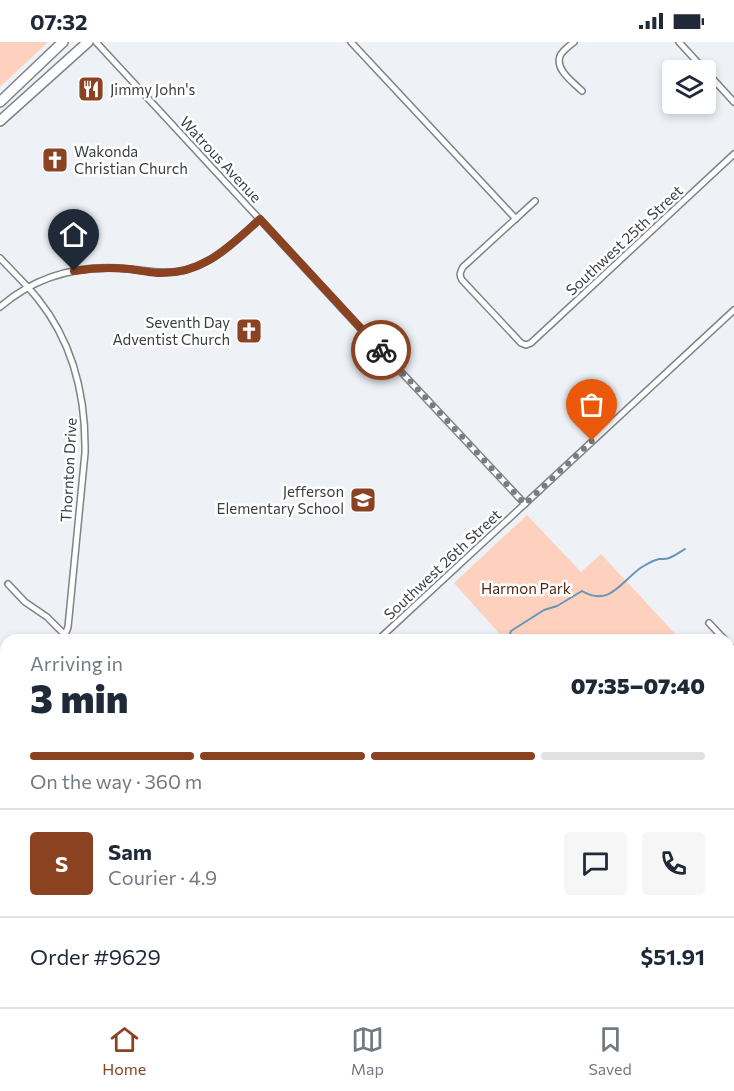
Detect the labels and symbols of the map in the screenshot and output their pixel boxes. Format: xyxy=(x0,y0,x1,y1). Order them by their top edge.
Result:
restaurant icon: Jimmy John's xyxy=(76,74,106,104)
place label: Jimmy John's xyxy=(110,80,195,98)
street label: Watrous Avenue xyxy=(176,112,266,206)
place label: Wakonda Christian Church xyxy=(74,142,188,177)
church icon: Wakonda Christian Church xyxy=(40,145,70,175)
street label: Southwest 25th Street xyxy=(562,181,686,299)
pin xyxy=(48,209,99,271)
place label: Seventh Day Adventist Church xyxy=(113,313,230,348)
church icon: Seventh Day Adventist Church xyxy=(234,316,264,346)
courier xyxy=(351,320,411,380)
pin xyxy=(566,379,617,441)
street label: Thornton Drive xyxy=(56,417,80,523)
place label: Jefferson Elementary School xyxy=(217,482,344,517)
school or university icon: Jefferson Elementary School xyxy=(348,485,378,515)
street label: Southwest 26th Street xyxy=(380,505,504,623)
park label: Harmon Park xyxy=(481,579,571,597)

